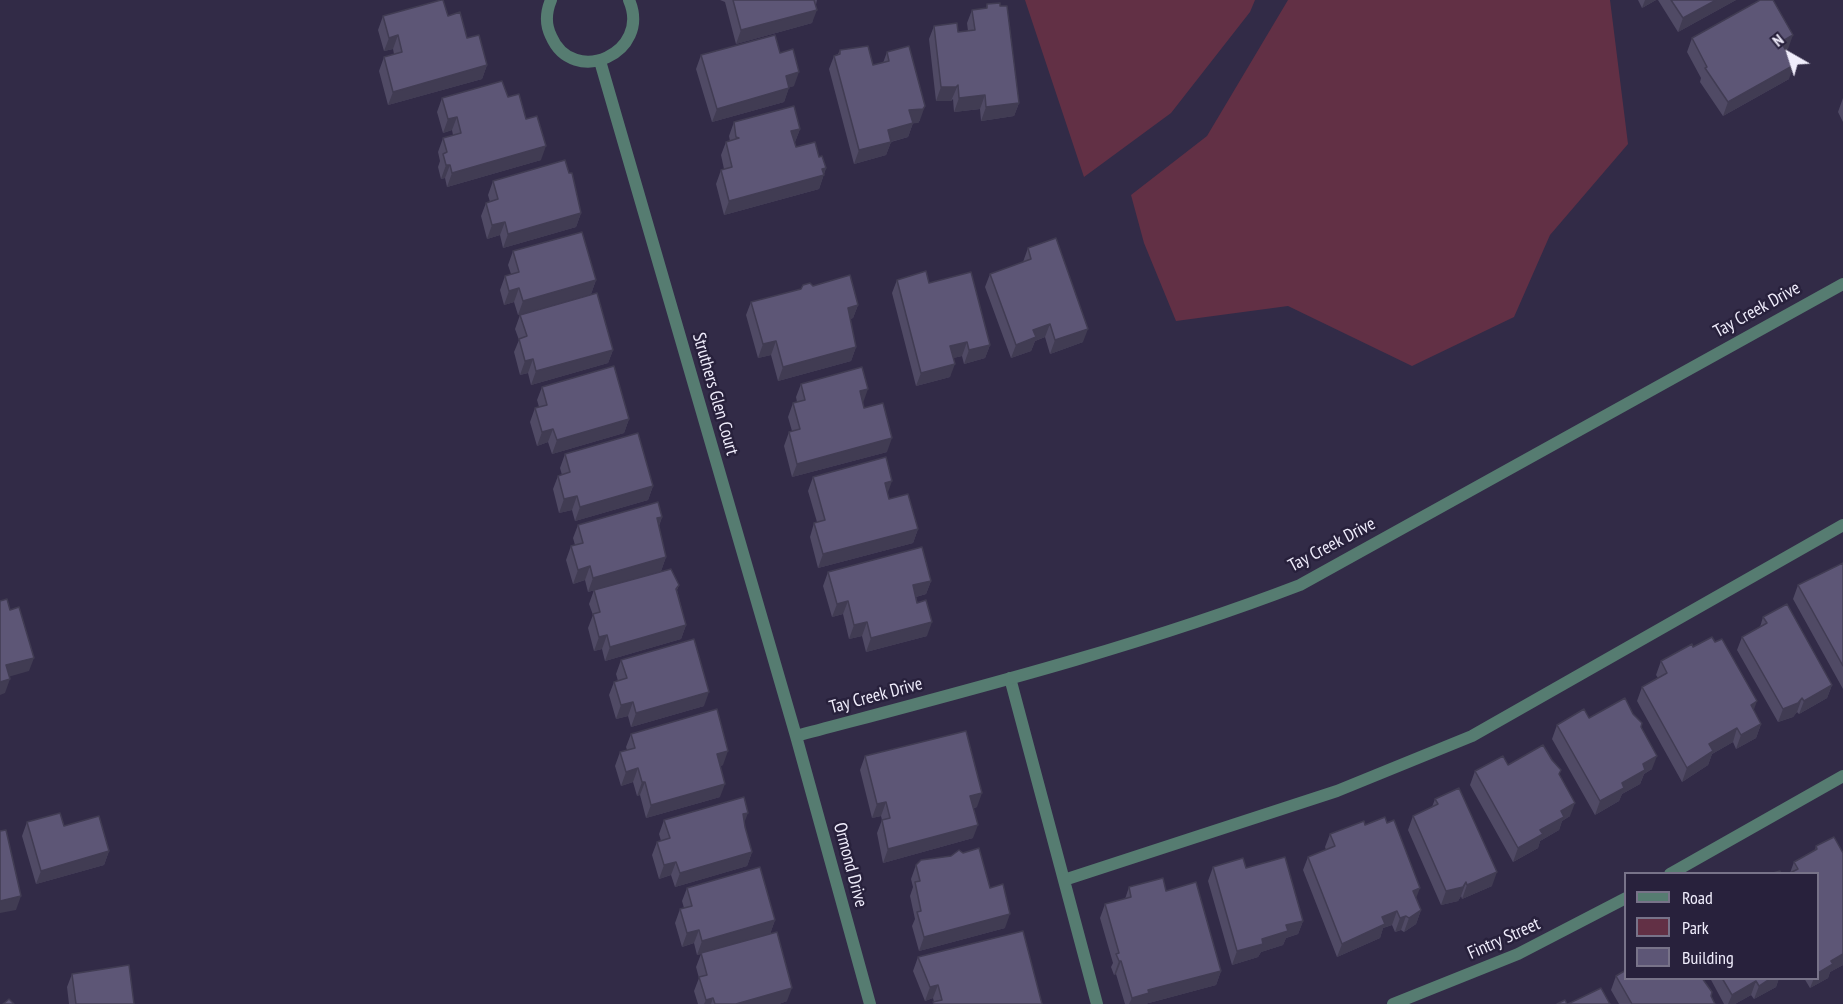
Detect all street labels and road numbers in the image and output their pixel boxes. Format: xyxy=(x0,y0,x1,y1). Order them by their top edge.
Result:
street label: Tay Creek Drive xyxy=(1710,277,1804,343)
street label: Struthers Glen Court xyxy=(687,330,743,458)
street label: Tay Creek Drive xyxy=(1285,513,1379,577)
street label: Tay Creek Drive xyxy=(827,673,925,719)
street label: Ormond Drive xyxy=(828,820,872,910)
street label: Fintry Street xyxy=(1464,913,1544,965)

